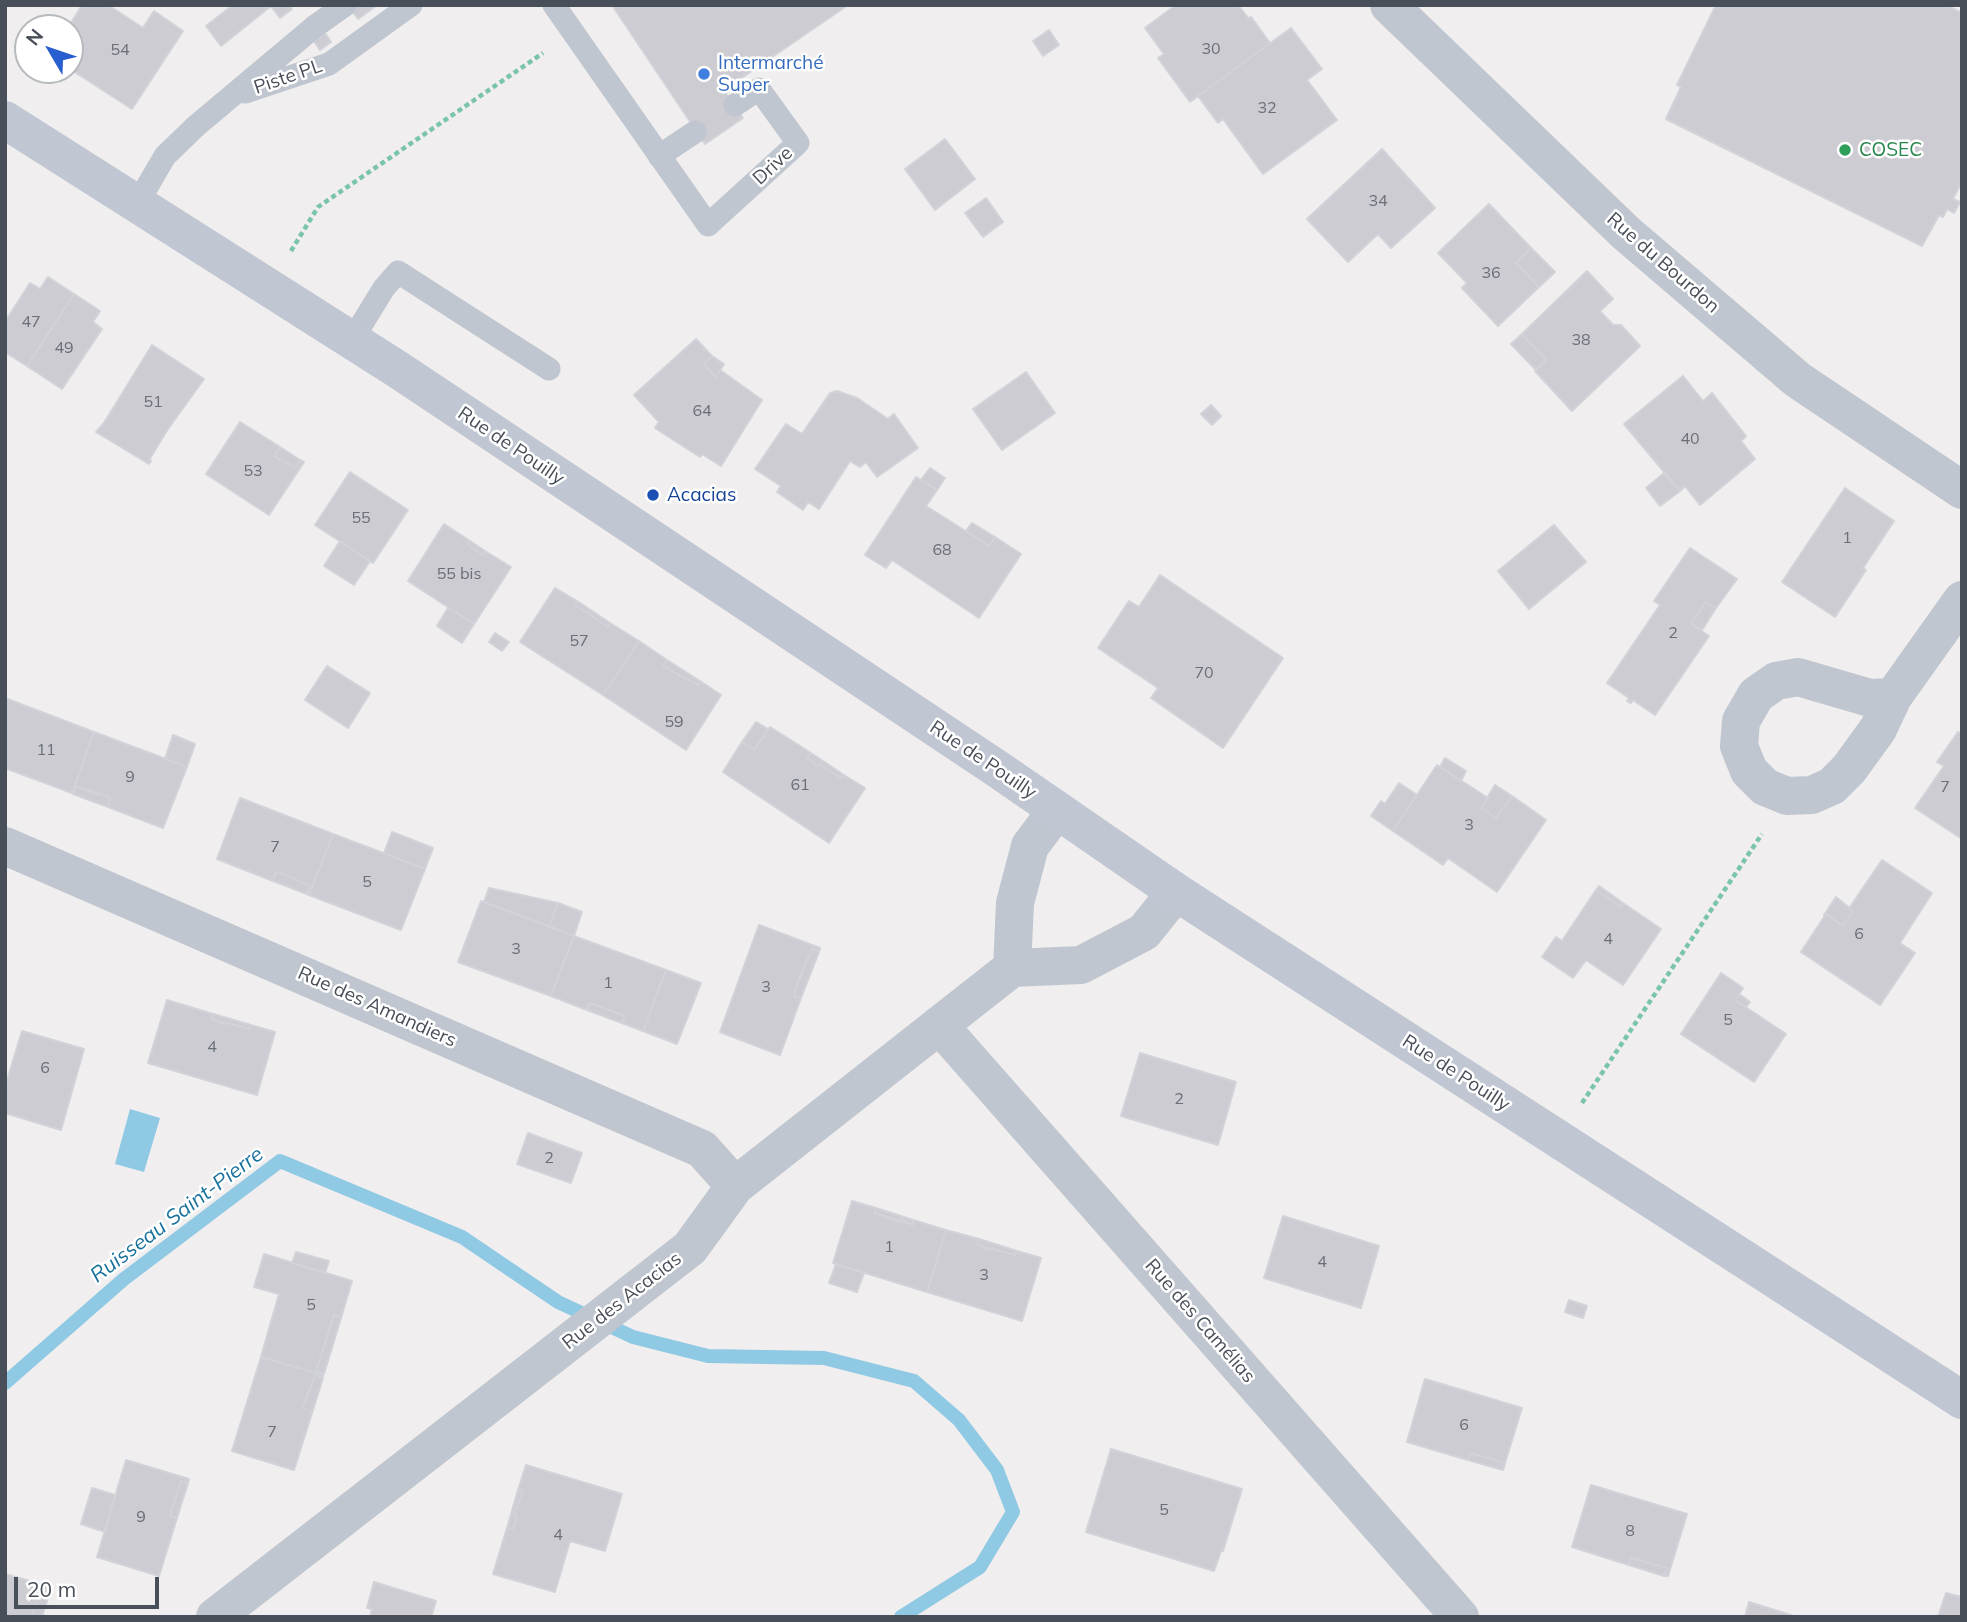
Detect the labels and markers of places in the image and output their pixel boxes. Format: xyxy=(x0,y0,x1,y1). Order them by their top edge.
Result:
place label: Intermarché Super xyxy=(718,52,824,96)
marker: Intermarché Super xyxy=(696,66,712,82)
place label: COSEC xyxy=(1859,139,1922,161)
marker: COSEC xyxy=(1837,142,1853,158)
place label: Acacias xyxy=(667,484,736,506)
marker: Acacias xyxy=(645,487,661,503)

